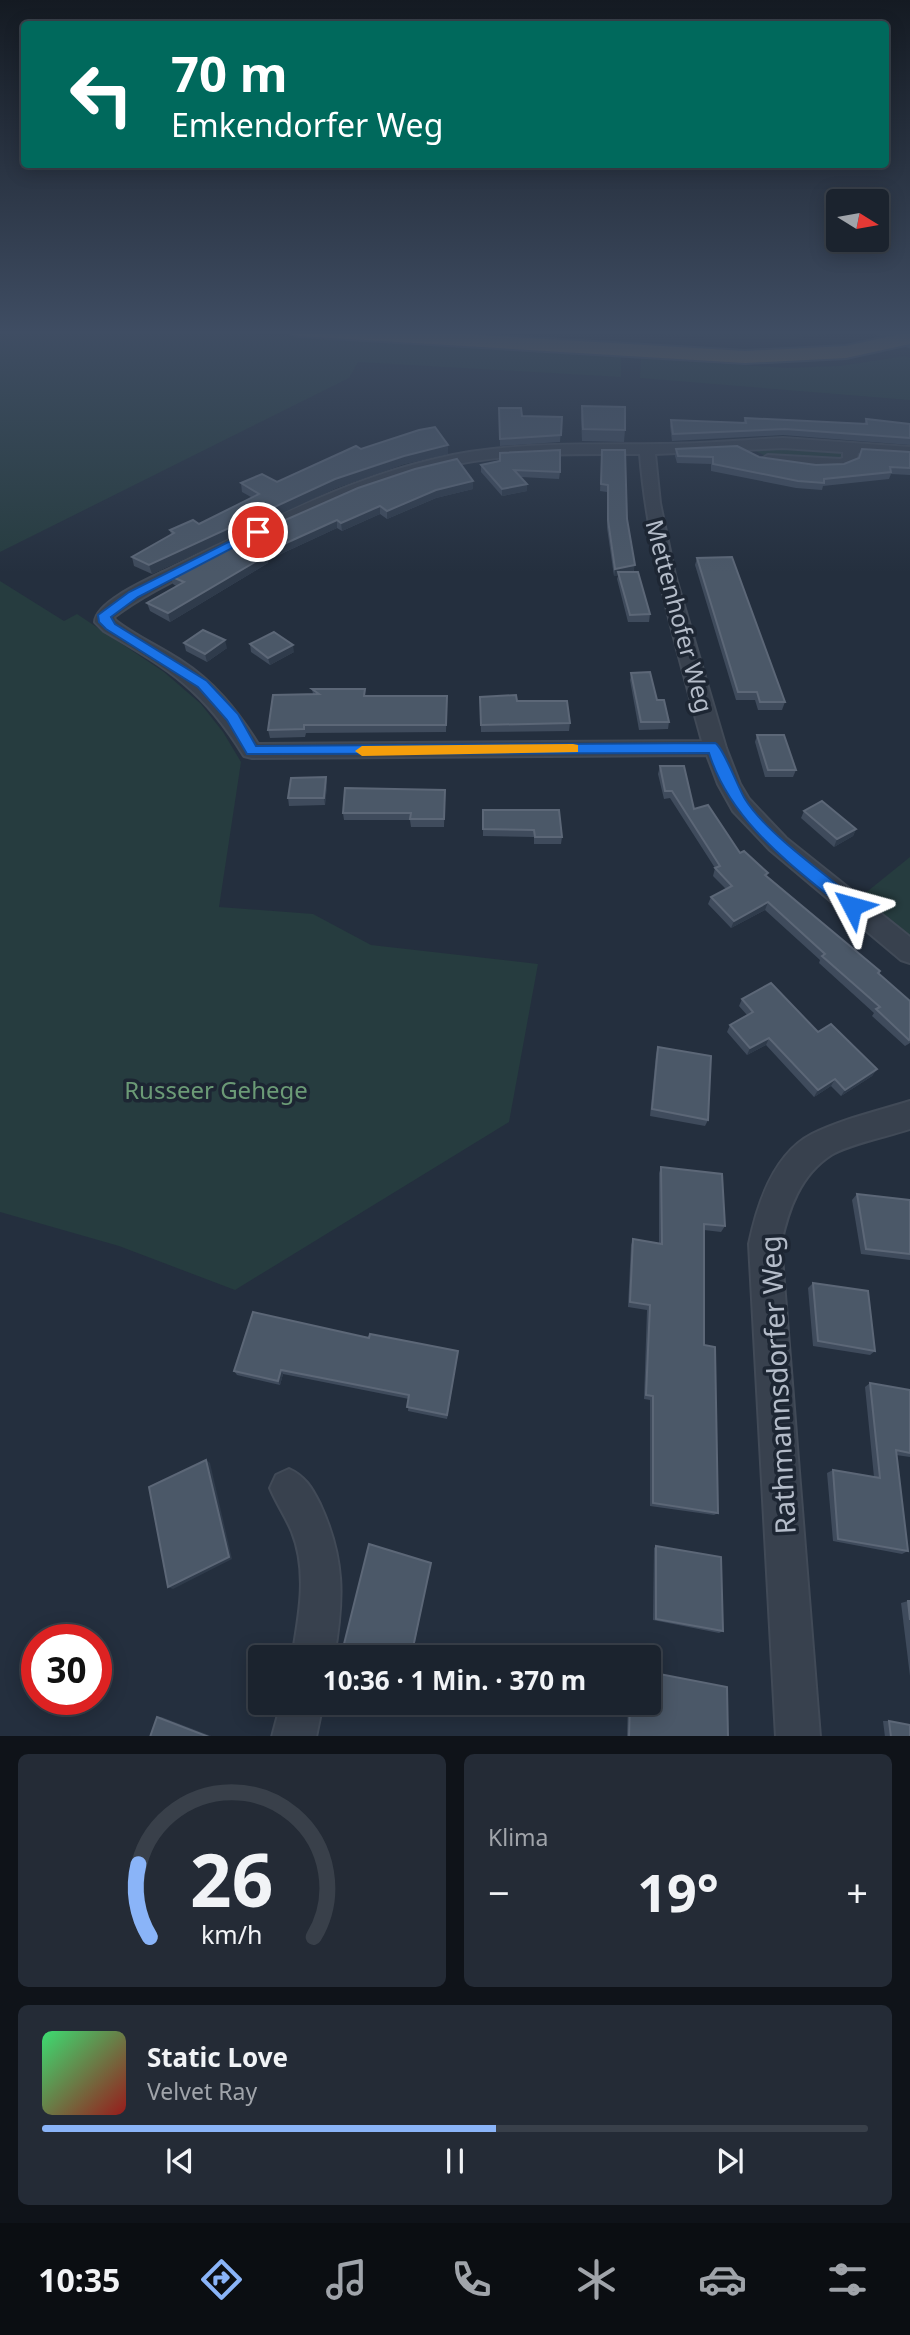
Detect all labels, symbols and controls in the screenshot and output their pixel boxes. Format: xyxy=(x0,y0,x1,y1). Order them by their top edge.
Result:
text: 70 m xyxy=(171,40,288,106)
icon: left xyxy=(56,49,147,140)
text: Emkendorfer Weg xyxy=(171,103,443,146)
north arrow xyxy=(826,189,889,252)
map controls xyxy=(826,189,889,252)
pin xyxy=(228,502,288,562)
icon: arrive xyxy=(239,513,277,551)
street label: Mettenhofer Weg xyxy=(638,516,722,716)
position arrow xyxy=(815,869,889,943)
park label: Russeer Gehege xyxy=(124,1073,308,1106)
street label: Rathmannsdorfer Weg xyxy=(750,1235,804,1535)
speed limit sign: 30 xyxy=(21,1624,112,1715)
text: 10:36 · 1 Min. · 370 m xyxy=(323,1662,586,1698)
text: Klima xyxy=(488,1821,549,1853)
text: 26 xyxy=(190,1829,274,1928)
text: 19° xyxy=(637,1856,719,1927)
text: − xyxy=(488,1866,510,1918)
text: + xyxy=(846,1866,868,1918)
text: km/h xyxy=(201,1916,263,1950)
text: Static Love xyxy=(147,2039,288,2075)
text: Velvet Ray xyxy=(147,2075,257,2107)
icon: previous xyxy=(161,2142,199,2180)
icon: pause xyxy=(436,2142,474,2180)
icon: next xyxy=(711,2142,749,2180)
icon: directions xyxy=(197,2255,246,2304)
icon: music xyxy=(322,2255,371,2304)
icon: phone xyxy=(447,2255,496,2304)
icon: climate xyxy=(572,2255,621,2304)
icon: car xyxy=(698,2255,747,2304)
icon: filters xyxy=(823,2255,872,2304)
text: 10:35 xyxy=(38,2258,120,2301)

